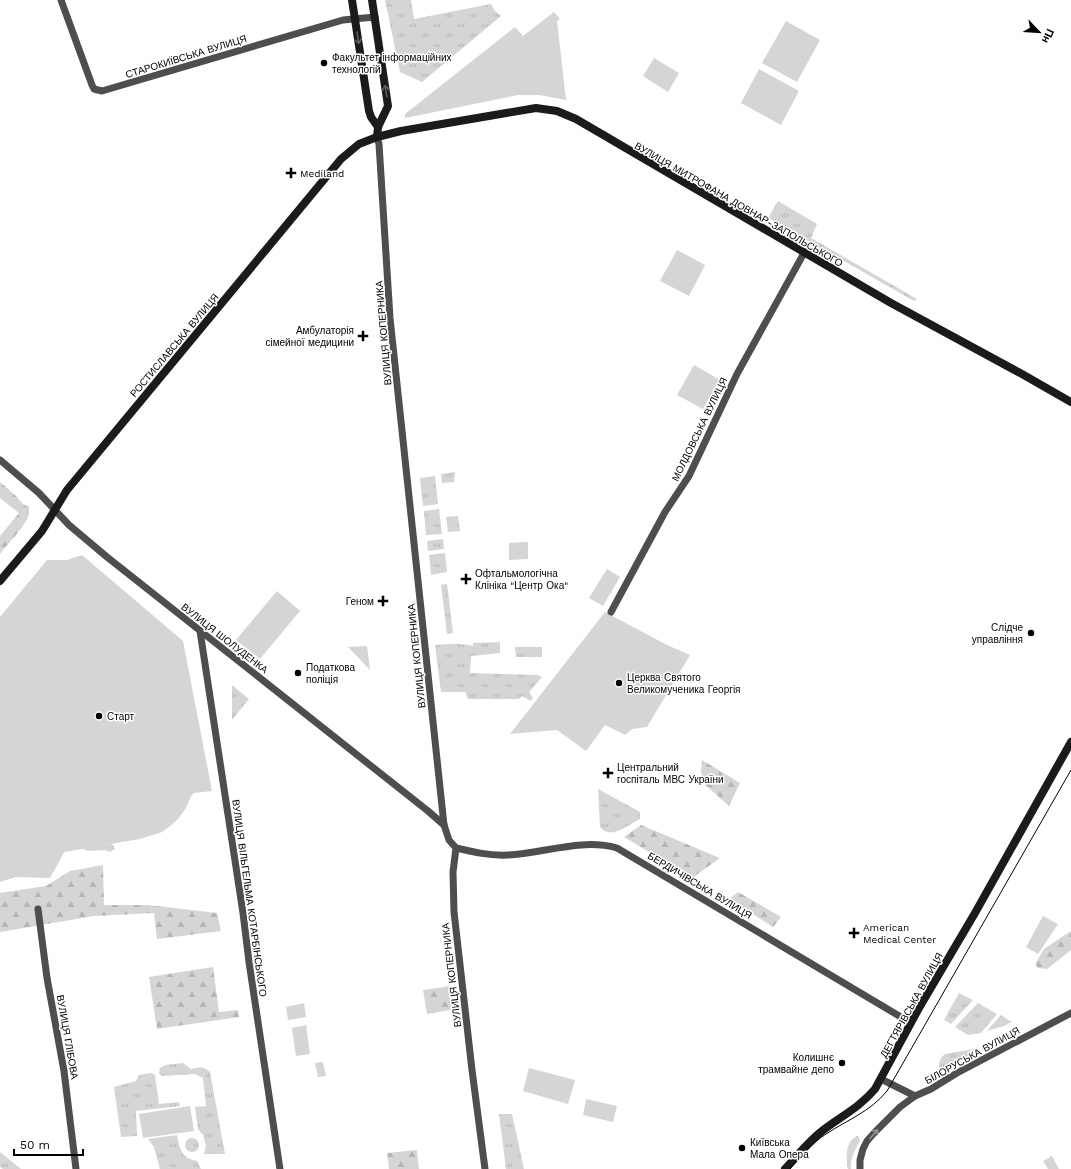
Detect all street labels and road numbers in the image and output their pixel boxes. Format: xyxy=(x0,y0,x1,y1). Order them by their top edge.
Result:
street label: СТАРОКИЇВСЬКА ВУЛИЦЯ xyxy=(124,33,248,80)
street label: ВУЛИЦЯ МИТРОФАНА ДОВНАР-ЗАПОЛЬСЬКОГО xyxy=(633,140,845,269)
street label: ВУЛИЦЯ КОПЕРНИКА xyxy=(373,280,394,386)
street label: РОСТИСЛАВСЬКА ВУЛИЦЯ xyxy=(128,291,221,399)
street label: МОЛДОВСЬКА ВУЛИЦЯ xyxy=(670,376,729,483)
street label: ВУЛИЦЯ ШОЛУДЕНКА xyxy=(179,601,270,676)
street label: ВУЛИЦЯ КОПЕРНИКА xyxy=(406,603,427,709)
street label: ВУЛИЦЯ ВІЛЬГЕЛЬМА КОТАРБІНСЬКОГО xyxy=(230,799,269,998)
street label: БЕРДИЧІВСЬКА ВУЛИЦЯ xyxy=(646,850,754,921)
street label: ВУЛИЦЯ КОПЕРНИКА xyxy=(440,922,463,1028)
street label: ДЕГТЯРІВСЬКА ВУЛИЦЯ xyxy=(878,951,945,1060)
street label: ВУЛИЦЯ ГЛІБОВА xyxy=(55,994,80,1080)
street label: БІЛОРУСЬКА ВУЛИЦЯ xyxy=(923,1025,1022,1086)

